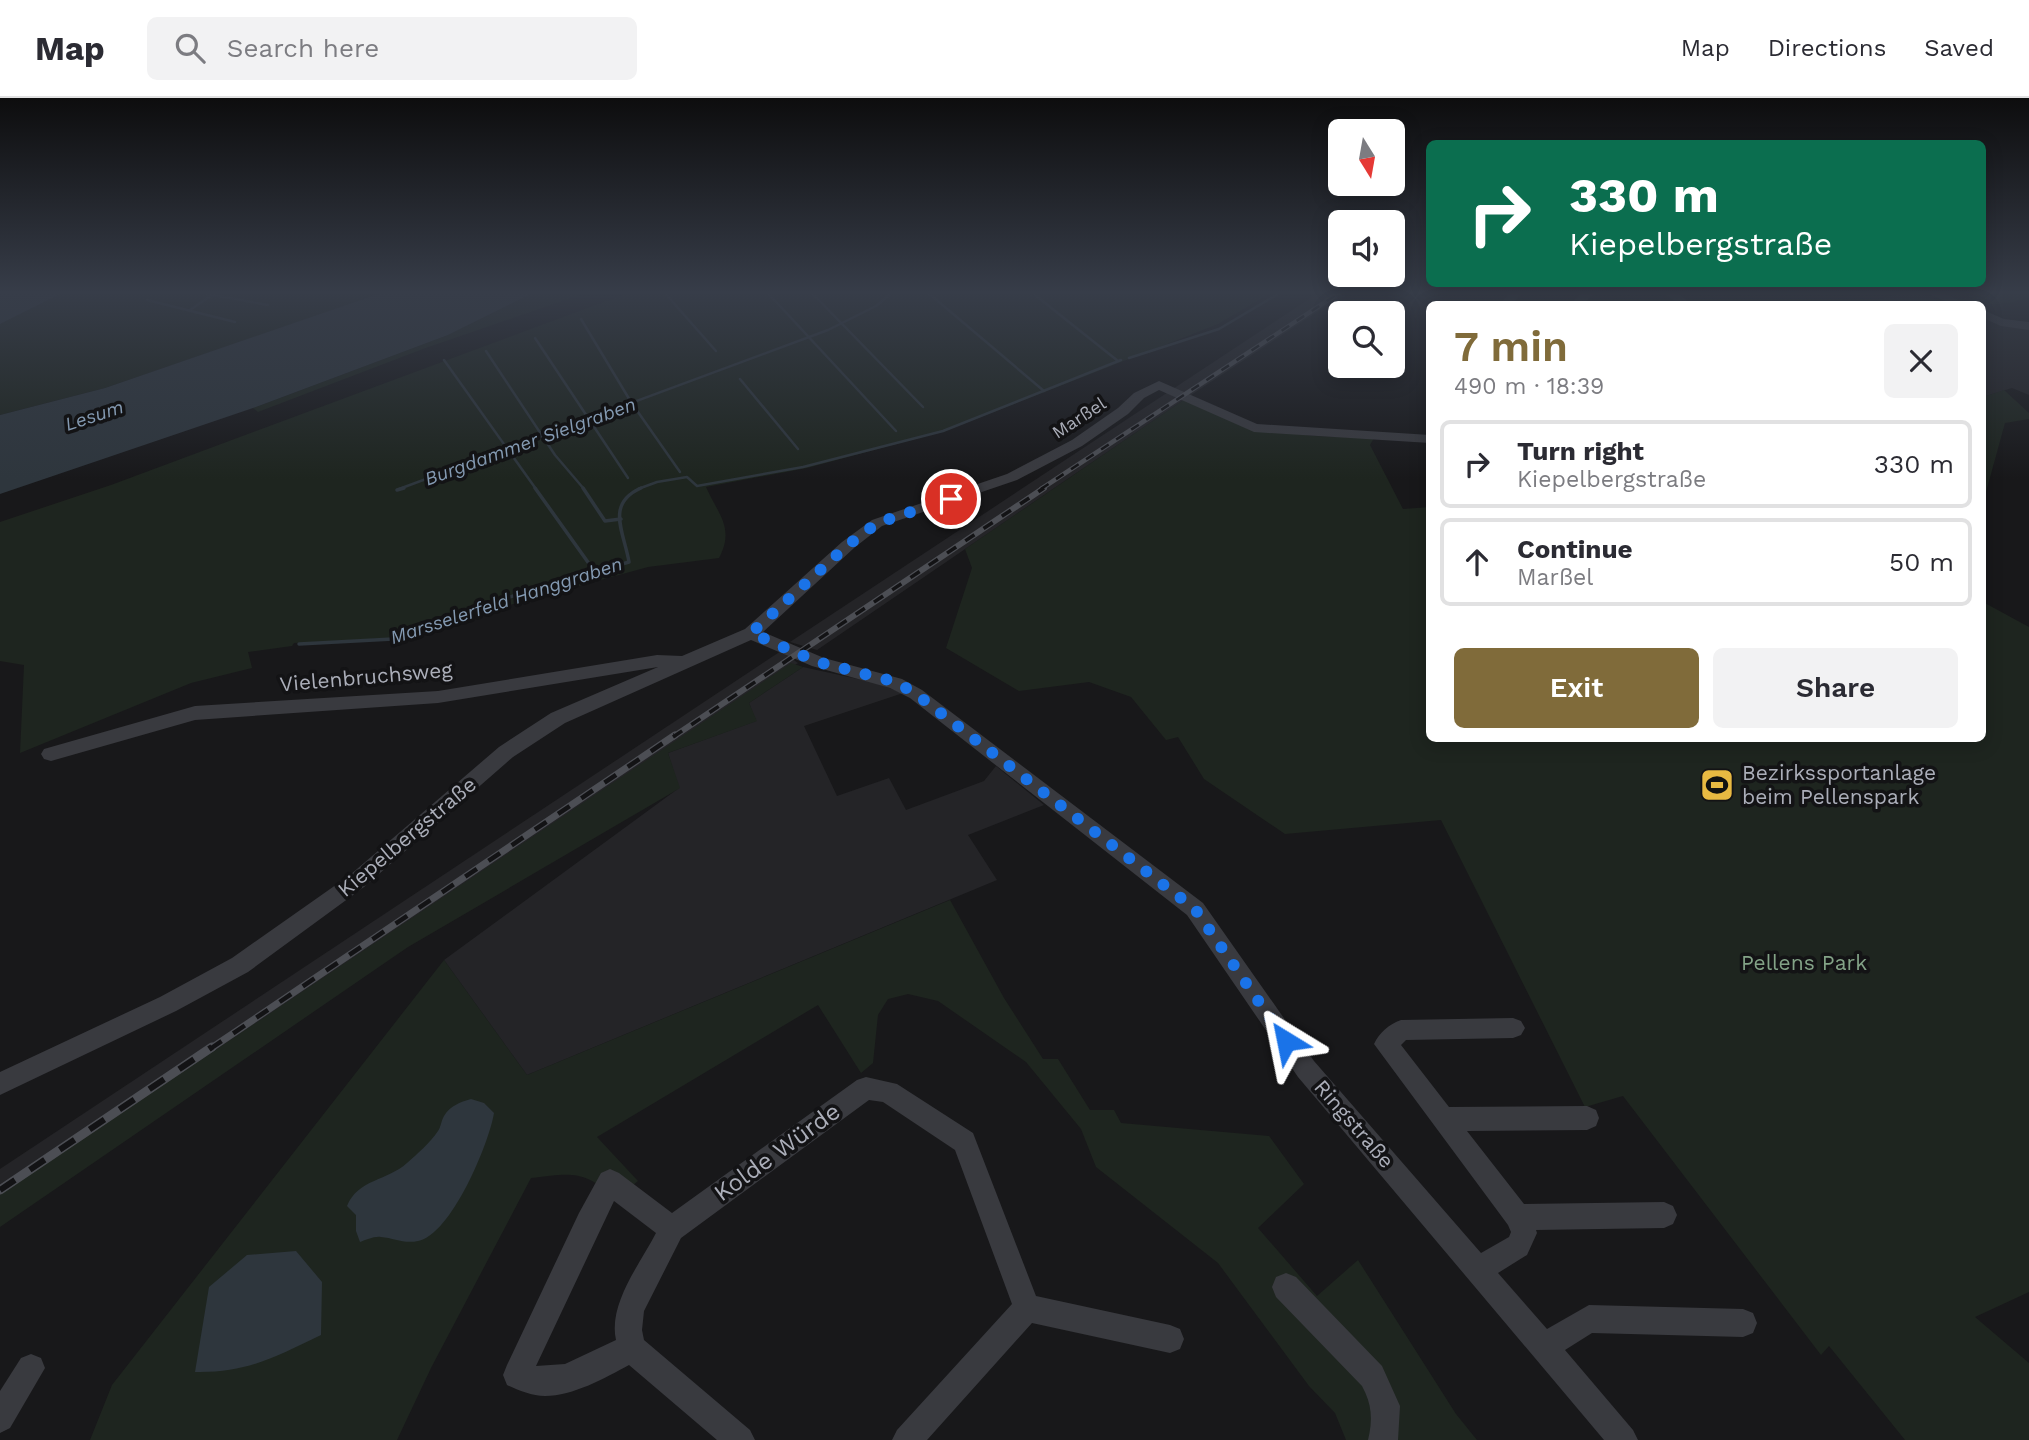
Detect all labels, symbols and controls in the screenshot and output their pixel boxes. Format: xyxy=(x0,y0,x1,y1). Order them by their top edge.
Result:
search box xyxy=(147,17,637,80)
text: Map xyxy=(35,29,105,68)
icon: search xyxy=(171,29,209,67)
text: Search here xyxy=(227,33,379,63)
text: Map xyxy=(1681,34,1730,62)
text: Directions xyxy=(1768,34,1886,62)
text: Saved xyxy=(1924,34,1994,62)
north arrow xyxy=(1328,119,1405,196)
map controls xyxy=(1328,119,1405,378)
text: 330 m xyxy=(1569,166,1719,224)
icon: right xyxy=(1454,168,1545,259)
button: sound xyxy=(1328,210,1405,287)
text: Kiepelbergstraße xyxy=(1569,225,1832,263)
button: search xyxy=(1328,301,1405,378)
text: 7 min xyxy=(1454,322,1568,371)
button: close xyxy=(1884,324,1958,398)
text: 490 m · 18:39 xyxy=(1454,373,1604,400)
street label: Marßel xyxy=(1048,392,1110,443)
water label: Burgdammer Sielgraben xyxy=(421,393,639,490)
water label: Lesum xyxy=(62,395,126,436)
text: Turn right xyxy=(1517,436,1644,466)
icon: right xyxy=(1458,445,1496,483)
text: 330 m xyxy=(1874,449,1954,479)
text: Kiepelbergstraße xyxy=(1517,466,1706,493)
pin xyxy=(921,469,981,529)
icon: arrive xyxy=(932,480,970,518)
text: Continue xyxy=(1517,534,1633,564)
icon: ahead xyxy=(1458,543,1496,581)
text: 50 m xyxy=(1889,547,1954,577)
water label: Marsselerfeld Hanggraben xyxy=(387,552,625,649)
text: Marßel xyxy=(1517,564,1593,591)
button: Exit xyxy=(1454,648,1699,728)
button: Share xyxy=(1713,648,1958,728)
street label: Vielenbruchsweg xyxy=(279,656,454,697)
place label: Bezirkssportanlage beim Pellenspark xyxy=(1742,760,1936,809)
sports icon: Bezirkssportanlage beim Pellenspark xyxy=(1698,766,1736,804)
street label: Kiepelbergstraße xyxy=(332,772,481,902)
park label: Pellens Park xyxy=(1741,950,1867,975)
position arrow xyxy=(1249,1004,1323,1078)
street label: Ringstraße xyxy=(1309,1074,1399,1173)
street label: Kolde Würde xyxy=(709,1097,845,1207)

